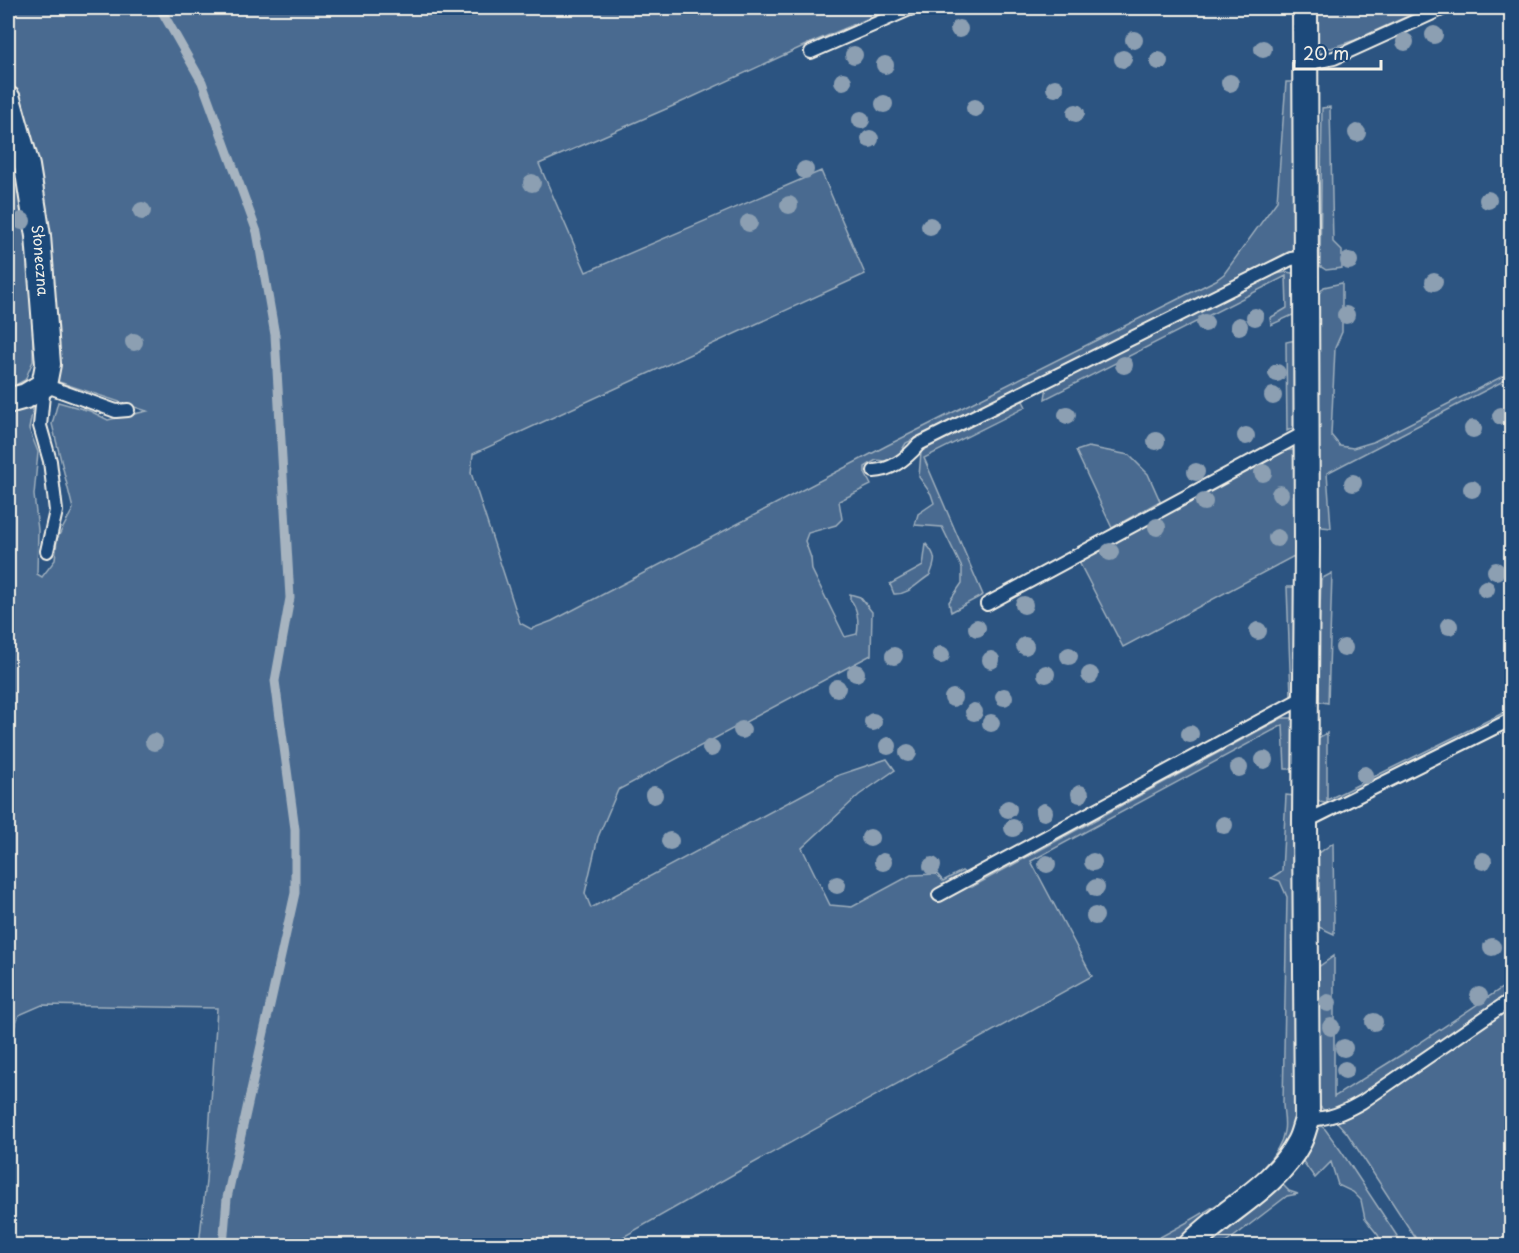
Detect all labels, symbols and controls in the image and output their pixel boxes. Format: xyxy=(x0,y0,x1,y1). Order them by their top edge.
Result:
scale bar xyxy=(1294,33,1381,71)
text: 20 m xyxy=(1303,39,1349,66)
street label: Słoneczna xyxy=(26,223,56,297)

